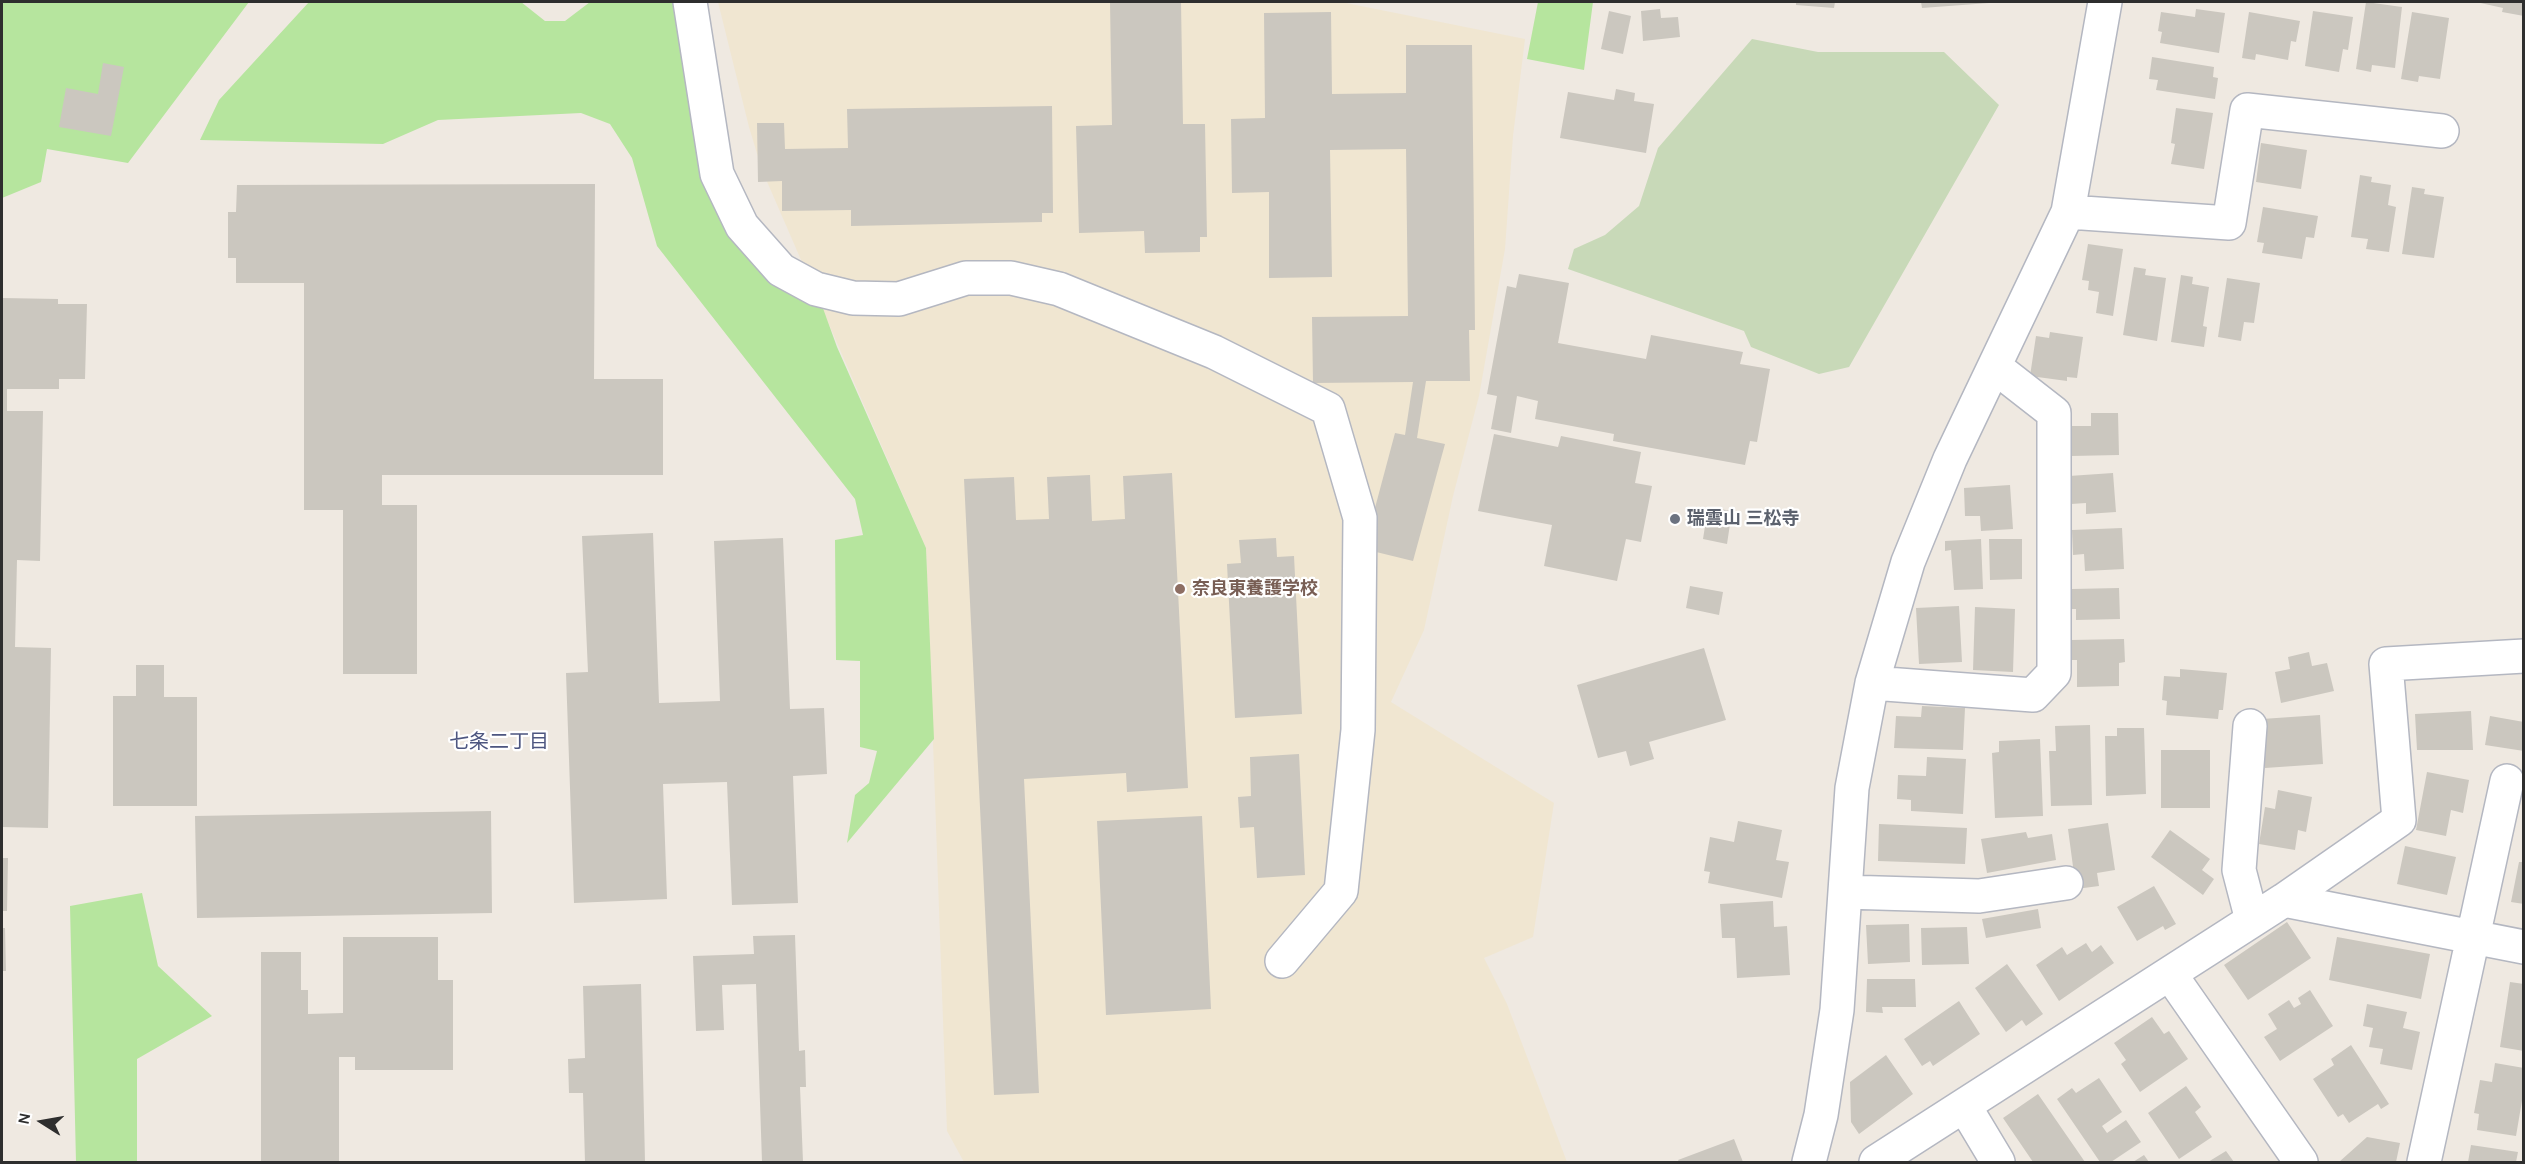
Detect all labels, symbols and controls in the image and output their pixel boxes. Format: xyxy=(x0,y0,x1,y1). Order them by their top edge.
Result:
place label: 瑞雲山 三松寺 xyxy=(1687,508,1800,530)
marker: 瑞雲山 三松寺 xyxy=(1668,512,1682,526)
place label: 奈良東養護学校 xyxy=(1192,578,1318,600)
marker: 奈良東養護学校 xyxy=(1173,582,1187,596)
district label: 七条二丁目 xyxy=(449,730,549,754)
north arrow xyxy=(12,1092,72,1152)
text: N xyxy=(13,1111,34,1126)

